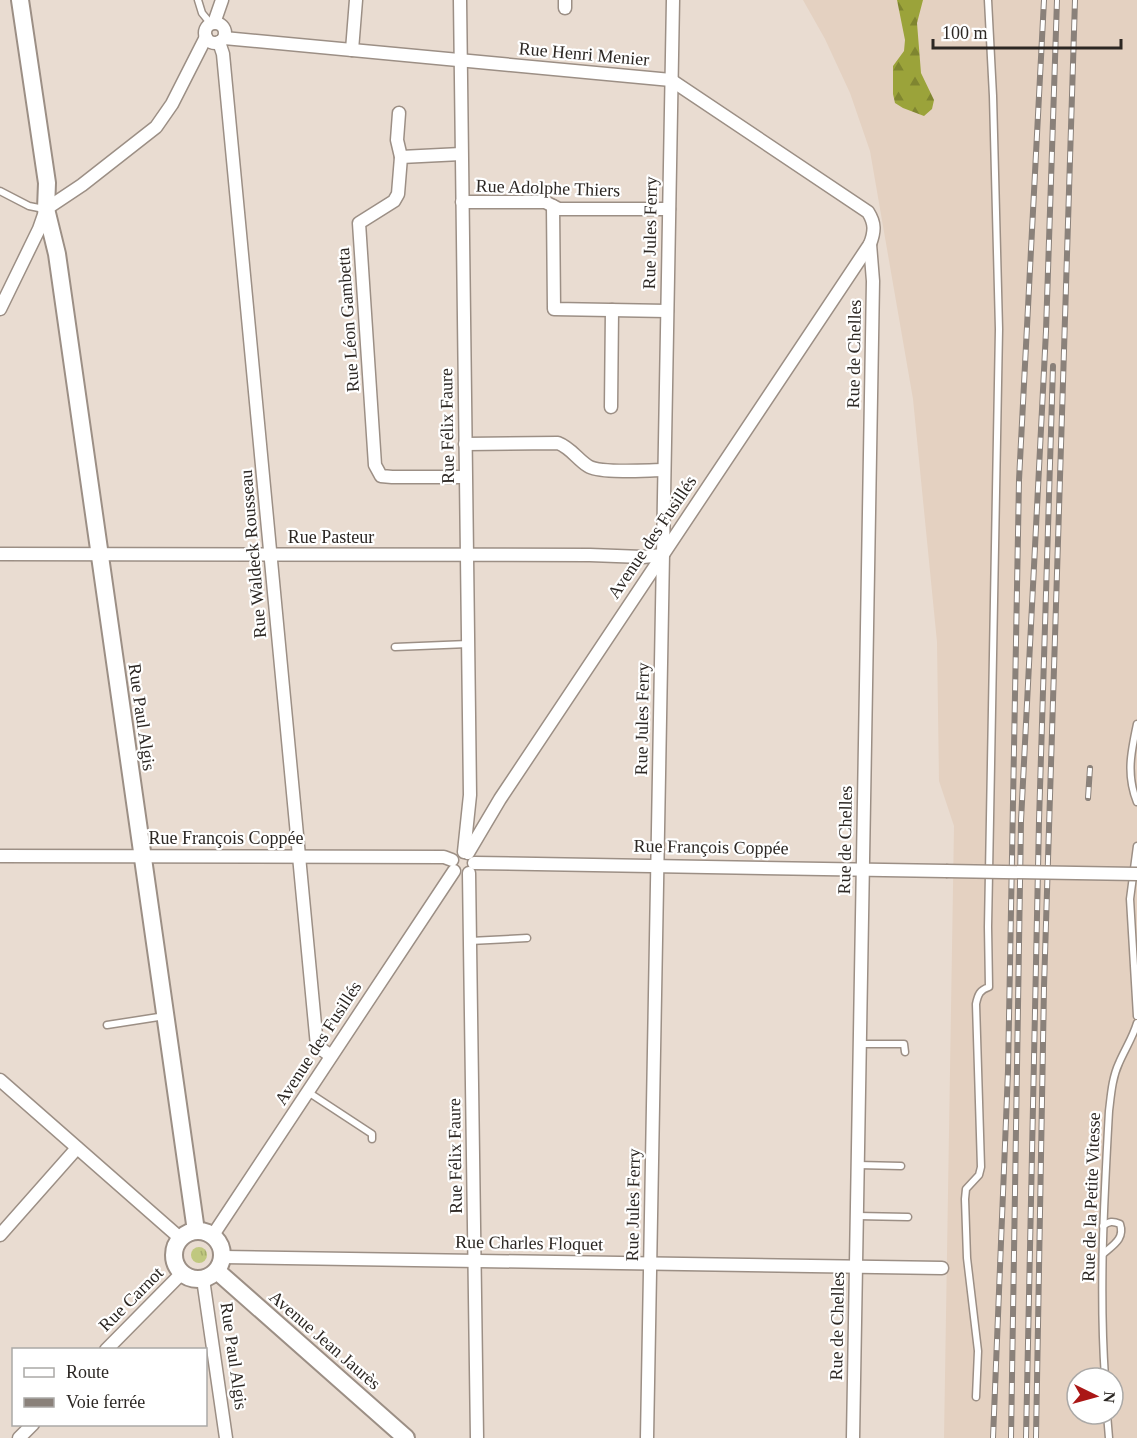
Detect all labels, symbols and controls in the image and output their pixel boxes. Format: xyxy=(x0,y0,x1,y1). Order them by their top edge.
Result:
scale bar xyxy=(933,12,1120,50)
text: 100 m xyxy=(942,23,988,43)
street label: Rue Henri Menier xyxy=(518,38,650,70)
street label: Rue Adolphe Thiers xyxy=(475,175,621,201)
street label: Rue Jules Ferry xyxy=(639,176,661,290)
street label: Rue Léon Gambetta xyxy=(333,247,363,393)
street label: Rue de Chelles xyxy=(843,299,865,409)
street label: Rue Félix Faure xyxy=(436,368,458,484)
street label: Rue Waldeck Rousseau xyxy=(236,469,270,639)
street label: Avenue des Fusillés xyxy=(604,472,700,602)
street label: Rue Pasteur xyxy=(288,527,374,547)
street label: Rue Paul Algis xyxy=(125,662,159,772)
street label: Rue Jules Ferry xyxy=(631,662,653,776)
street label: Rue de Chelles xyxy=(834,785,856,895)
street label: Rue François Coppée xyxy=(149,828,303,848)
street label: Rue François Coppée xyxy=(633,836,789,858)
street label: Avenue des Fusillés xyxy=(270,977,366,1109)
street label: Rue Félix Faure xyxy=(444,1098,466,1214)
street label: Rue de la Petite Vitesse xyxy=(1078,1112,1104,1282)
street label: Rue Jules Ferry xyxy=(622,1148,644,1262)
street label: Rue Charles Floquet xyxy=(455,1232,603,1254)
street label: Rue Carnot xyxy=(95,1263,167,1335)
street label: Rue de Chelles xyxy=(826,1271,848,1381)
street label: Avenue Jean Jaurès xyxy=(265,1286,385,1394)
street label: Rue Paul Algis xyxy=(217,1301,251,1411)
legend xyxy=(12,1348,207,1426)
text: Route xyxy=(66,1362,109,1382)
north arrow xyxy=(1065,1366,1125,1426)
text: N xyxy=(1100,1391,1118,1404)
text: Voie ferrée xyxy=(66,1392,145,1412)

